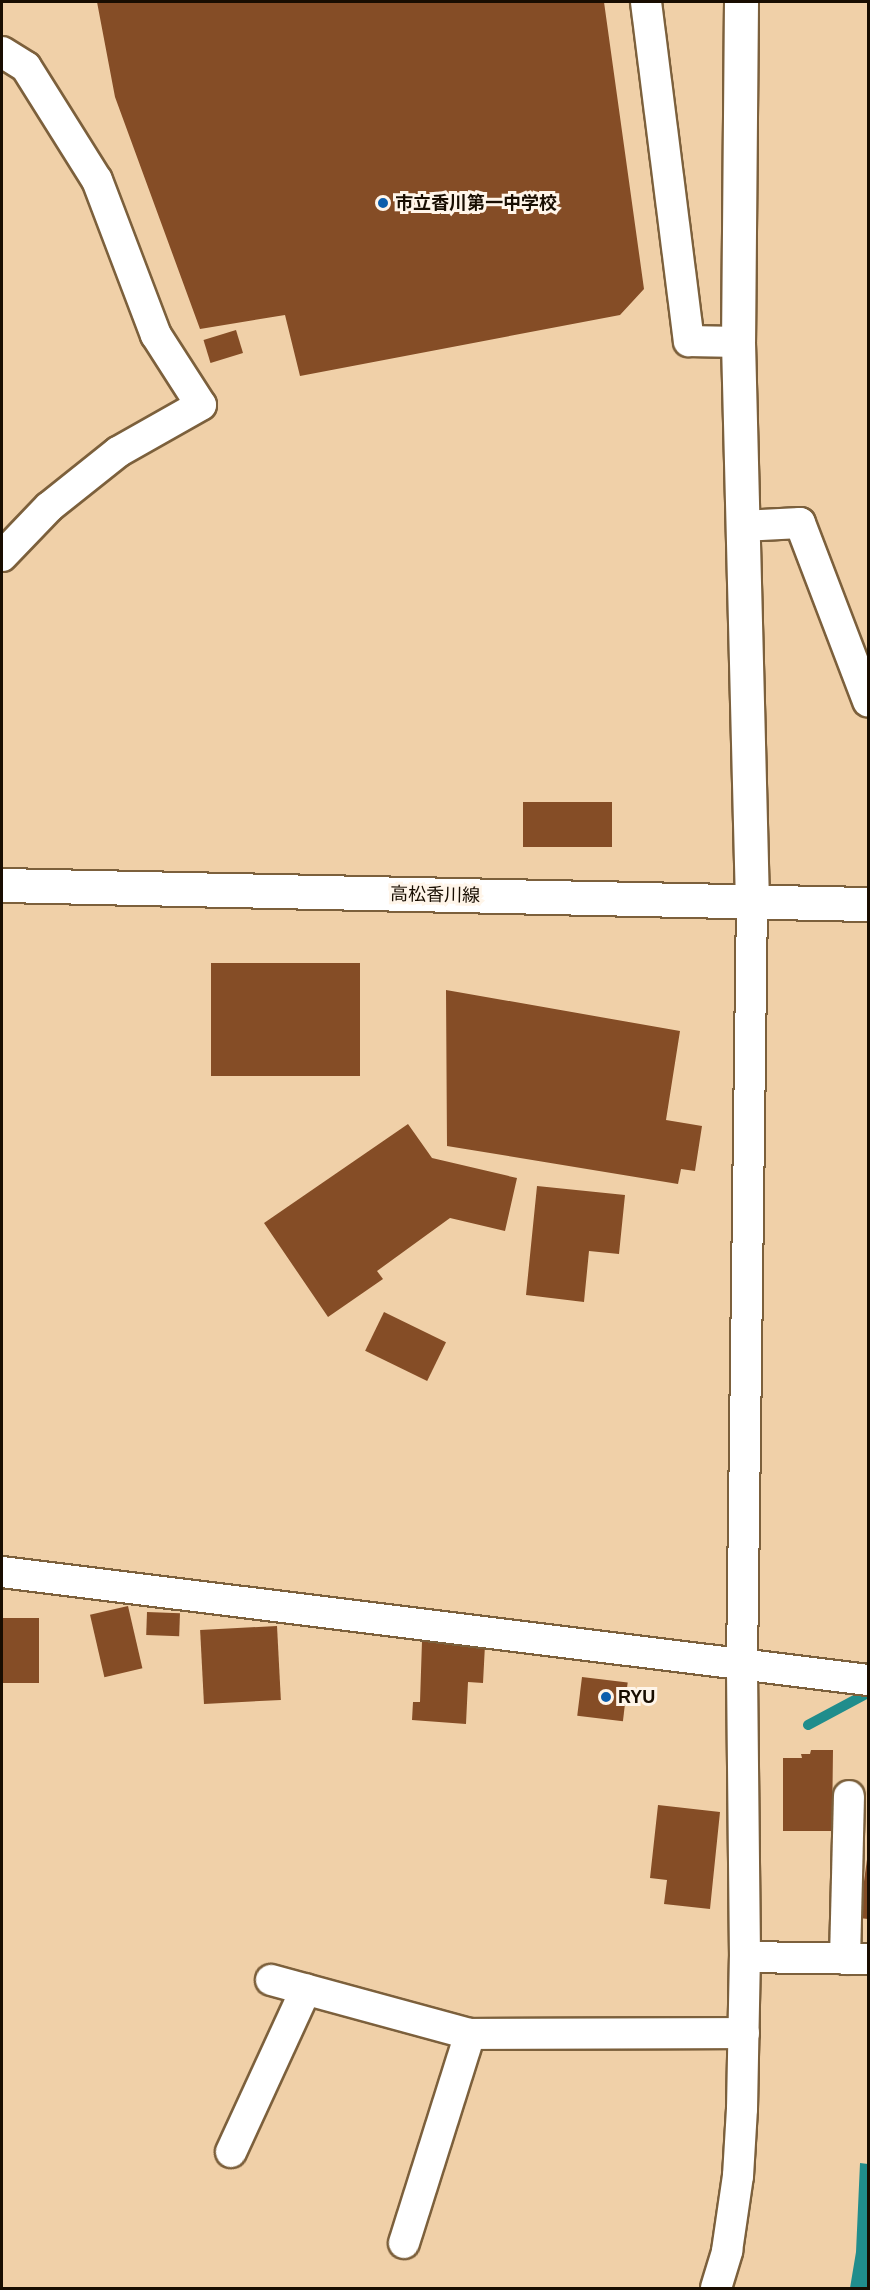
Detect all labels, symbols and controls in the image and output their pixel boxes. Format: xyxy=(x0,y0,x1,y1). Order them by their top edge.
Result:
place label: 市立香川第一中学校 xyxy=(395,192,557,214)
marker: 市立香川第一中学校 xyxy=(376,196,390,210)
street label: 高松香川線 xyxy=(390,883,480,907)
place label: RYU xyxy=(618,1686,655,1708)
marker: RYU xyxy=(599,1690,613,1704)

